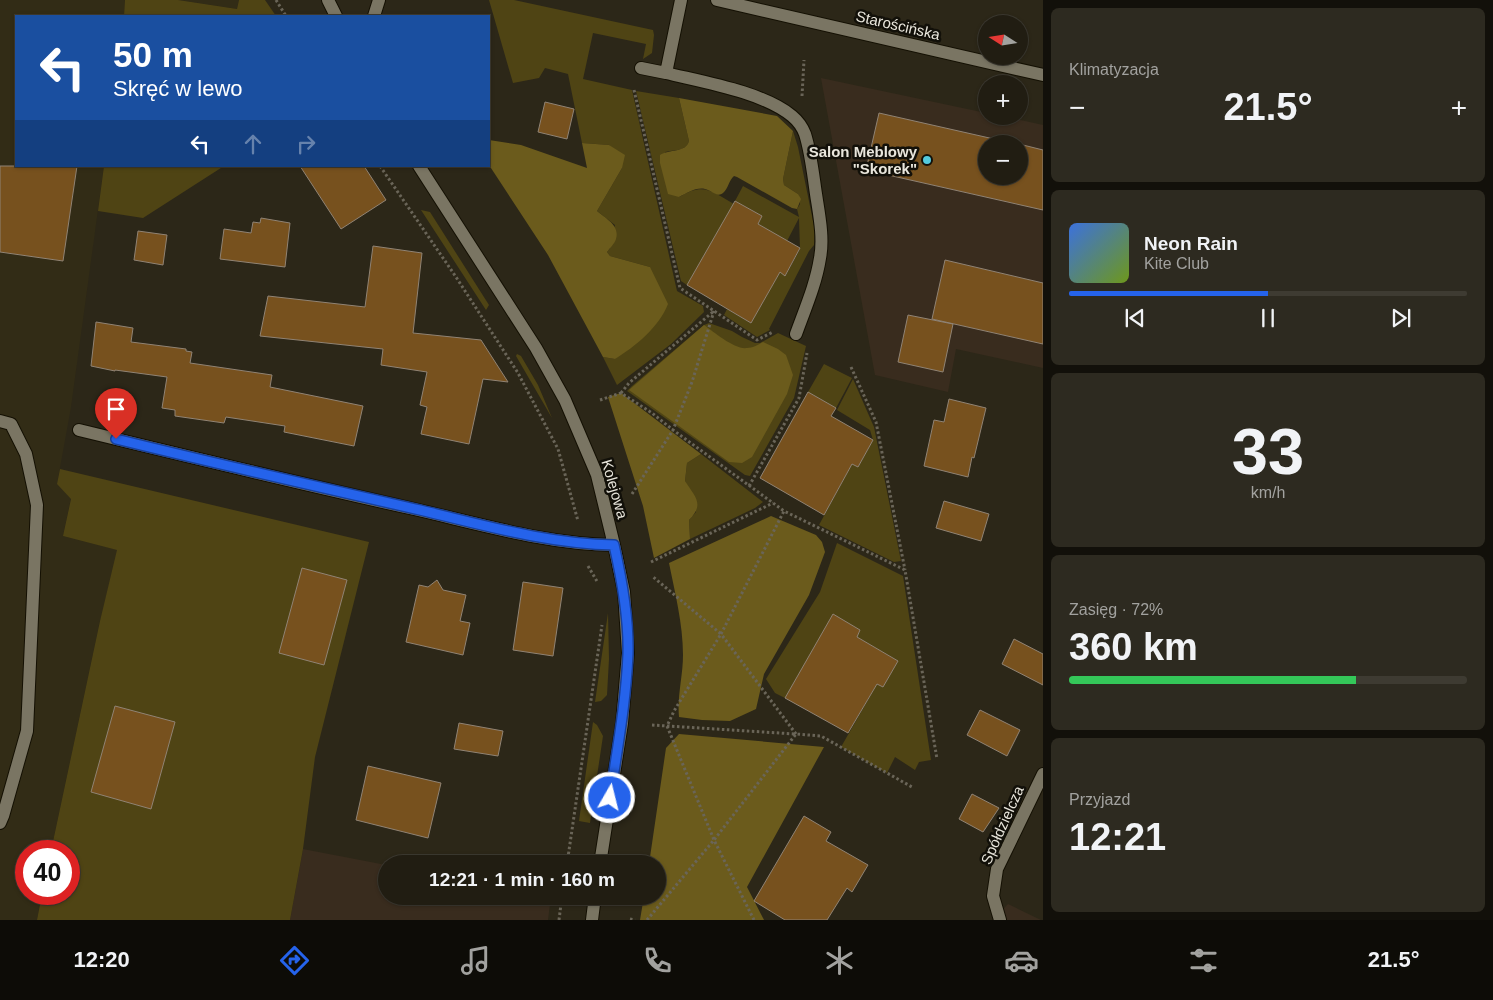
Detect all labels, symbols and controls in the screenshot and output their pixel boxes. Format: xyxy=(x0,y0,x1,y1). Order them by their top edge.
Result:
street label: Starościńska xyxy=(854,7,942,43)
north arrow xyxy=(978,15,1028,65)
map controls xyxy=(978,15,1028,185)
icon: left xyxy=(30,35,95,100)
text: 50 m xyxy=(113,35,193,74)
text: Klimatyzacja xyxy=(1069,61,1159,78)
button: + xyxy=(978,75,1028,125)
text: Skręć w lewo xyxy=(113,76,243,101)
text: 21.5° xyxy=(1223,86,1313,128)
text: − xyxy=(1069,92,1085,123)
text: + xyxy=(1451,92,1467,123)
icon: left xyxy=(186,130,214,158)
icon: ahead xyxy=(239,130,267,158)
icon: right xyxy=(292,130,320,158)
button: − xyxy=(978,135,1028,185)
place label: Salon Meblowy "Skorek" xyxy=(809,143,918,177)
marker: Salon Meblowy "Skorek" xyxy=(921,154,933,166)
text: Neon Rain xyxy=(1144,233,1238,254)
text: Kite Club xyxy=(1144,255,1209,272)
icon: previous xyxy=(1121,304,1149,332)
icon: pause xyxy=(1254,304,1282,332)
icon: next xyxy=(1387,304,1415,332)
pin xyxy=(95,388,137,439)
icon: arrive xyxy=(102,395,130,423)
text: 33 xyxy=(1232,415,1304,488)
street label: Kolejowa xyxy=(598,457,632,521)
text: km/h xyxy=(1251,484,1285,501)
text: Zasięg · 72% xyxy=(1069,601,1163,618)
text: 360 km xyxy=(1069,626,1198,668)
position arrow xyxy=(583,771,635,823)
street label: Spółdzielcza xyxy=(977,782,1027,867)
text: Przyjazd xyxy=(1069,791,1130,808)
text: 12:21 xyxy=(1069,816,1166,858)
speed limit sign: 40 xyxy=(15,840,80,905)
text: 12:21 · 1 min · 160 m xyxy=(429,869,615,890)
icon: directions xyxy=(277,943,312,978)
icon: music xyxy=(458,943,493,978)
icon: phone xyxy=(640,943,675,978)
icon: climate xyxy=(822,943,857,978)
icon: car xyxy=(1004,943,1039,978)
icon: filters xyxy=(1186,943,1221,978)
text: 12:20 xyxy=(73,947,130,972)
text: 21.5° xyxy=(1368,947,1419,972)

